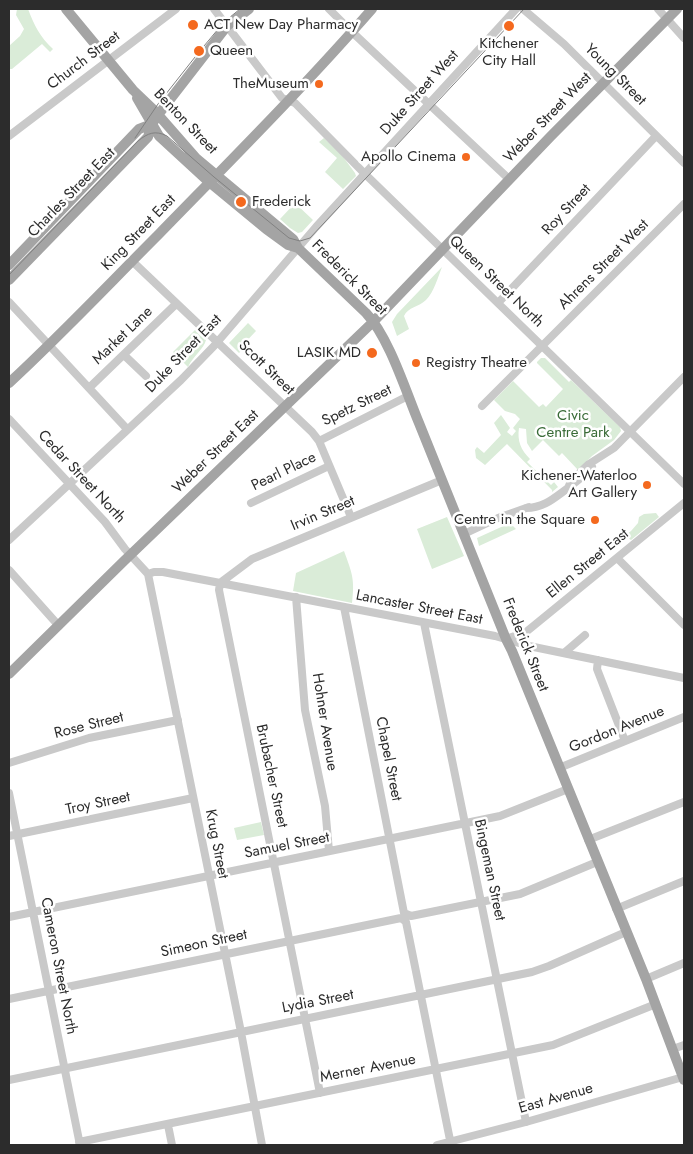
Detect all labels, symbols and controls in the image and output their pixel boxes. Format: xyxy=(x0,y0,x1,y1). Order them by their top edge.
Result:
place label: ACT New Day Pharmacy xyxy=(204,16,358,34)
marker: ACT New Day Pharmacy xyxy=(186,18,200,32)
marker: Kitchener City Hall xyxy=(502,19,516,33)
street label: Church Street xyxy=(44,28,124,94)
place label: Kitchener City Hall xyxy=(479,35,539,70)
street label: Young Street xyxy=(580,40,650,110)
place label: Queen xyxy=(210,42,253,60)
marker: Queen xyxy=(192,44,206,58)
street label: Duke Street West xyxy=(377,47,463,139)
street label: Weber Street West xyxy=(500,69,596,167)
place label: TheMuseum xyxy=(233,75,309,93)
marker: TheMuseum xyxy=(313,78,325,90)
street label: Benton Street xyxy=(149,86,221,158)
street label: Charles Street East xyxy=(25,144,119,242)
place label: Apollo Cinema xyxy=(361,148,456,166)
marker: Apollo Cinema xyxy=(460,151,472,163)
street label: Roy Street xyxy=(539,181,595,239)
street label: King Street East xyxy=(98,191,180,275)
place label: Frederick xyxy=(252,193,311,211)
marker: Frederick xyxy=(234,195,248,209)
street label: Ahrens Street West xyxy=(555,216,653,314)
street label: Queen Street North xyxy=(445,232,547,332)
street label: Frederick Street xyxy=(308,237,390,319)
street label: Market Lane xyxy=(89,303,157,369)
street label: Duke Street East xyxy=(142,311,226,397)
street label: Scott Street xyxy=(234,337,298,399)
place label: LASIK MD xyxy=(297,344,361,362)
marker: LASIK MD xyxy=(365,346,379,360)
place label: Registry Theatre xyxy=(426,354,527,372)
marker: Registry Theatre xyxy=(410,357,422,369)
street label: Spetz Street xyxy=(319,381,395,431)
street label: Weber Street East xyxy=(169,406,263,498)
park label: Civic Centre Park xyxy=(536,407,610,442)
street label: Cedar Street North xyxy=(33,427,129,527)
street label: Pearl Place xyxy=(249,449,319,495)
place label: Kichener-Waterloo Art Gallery xyxy=(521,467,637,502)
marker: Kichener-Waterloo Art Gallery xyxy=(641,479,653,491)
street label: Irvin Street xyxy=(288,492,358,536)
place label: Centre in the Square xyxy=(454,511,585,529)
marker: Centre in the Square xyxy=(589,514,601,526)
street label: Ellen Street East xyxy=(543,525,633,603)
street label: Lancaster Street East xyxy=(354,587,484,629)
street label: Frederick Street xyxy=(498,596,552,694)
street label: Hohner Avenue xyxy=(307,672,341,772)
street label: Gordon Avenue xyxy=(567,703,667,757)
street label: Rose Street xyxy=(53,709,125,743)
street label: Chapel Street xyxy=(371,715,405,803)
street label: Brubacher Street xyxy=(251,723,291,829)
street label: Troy Street xyxy=(64,788,132,820)
street label: Krug Street xyxy=(200,808,232,880)
street label: Bingeman Street xyxy=(469,818,509,922)
street label: Samuel Street xyxy=(243,829,331,863)
street label: Cameron Street North xyxy=(36,896,80,1036)
street label: Simeon Street xyxy=(159,926,249,962)
street label: Lydia Street xyxy=(281,986,355,1018)
street label: Merner Avenue xyxy=(319,1051,417,1087)
street label: East Avenue xyxy=(517,1080,595,1118)

